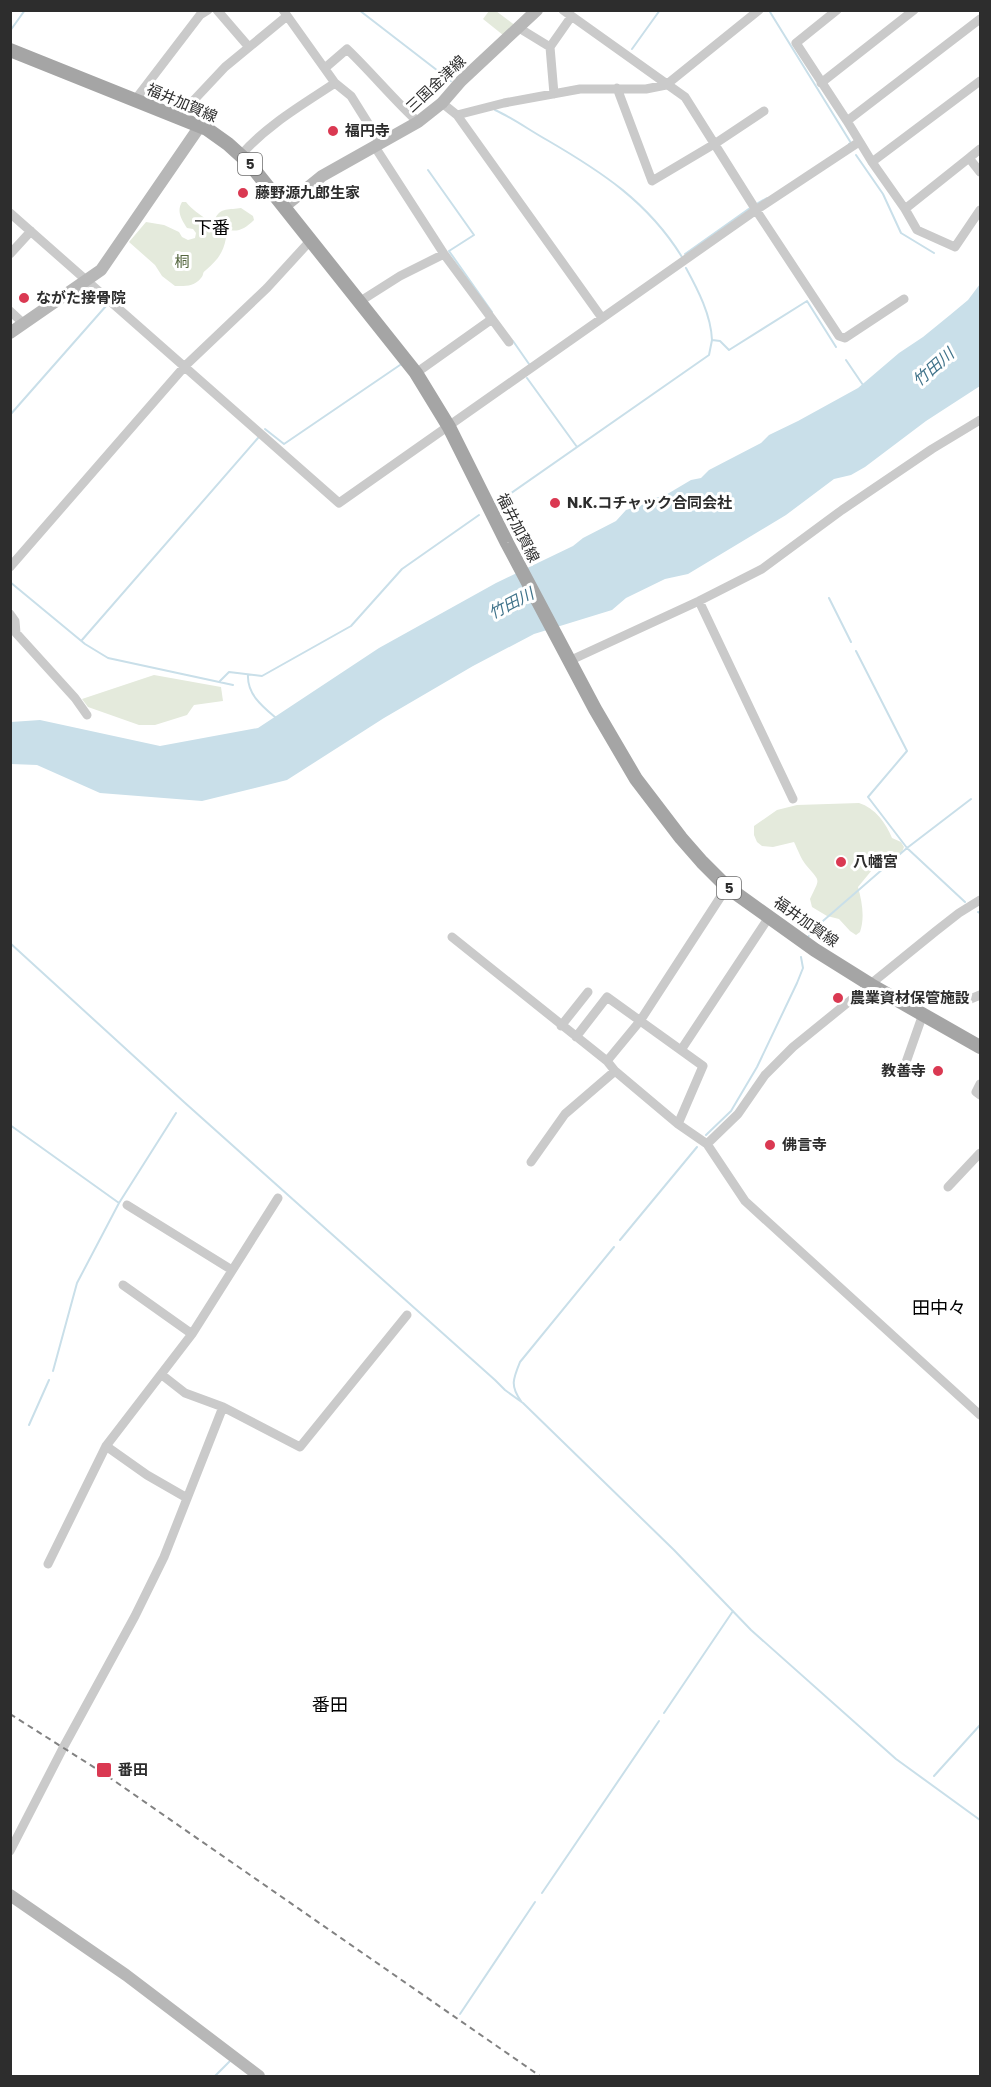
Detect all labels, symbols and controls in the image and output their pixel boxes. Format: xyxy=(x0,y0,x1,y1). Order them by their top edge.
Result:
street label: 三国金津線 xyxy=(401,50,470,117)
street label: 福井加賀線 xyxy=(144,78,221,127)
place label: 福円寺 xyxy=(344,120,390,141)
marker: 福円寺 xyxy=(326,124,340,138)
road number: 5 xyxy=(238,153,262,175)
place label: 藤野源九郎生家 xyxy=(255,182,360,203)
marker: 藤野源九郎生家 xyxy=(236,186,250,200)
district label: 下番 xyxy=(194,215,230,240)
park label: 桐 xyxy=(174,251,190,272)
place label: ながた接骨院 xyxy=(36,287,126,308)
marker: ながた接骨院 xyxy=(17,291,31,305)
water label: 竹田川 xyxy=(908,342,960,392)
street label: 福井加賀線 xyxy=(492,490,545,566)
place label: N.K.コチャック合同会社 xyxy=(567,492,732,513)
marker: N.K.コチャック合同会社 xyxy=(548,496,562,510)
water label: 竹田川 xyxy=(485,581,540,625)
place label: 八幡宮 xyxy=(853,851,898,872)
marker: 八幡宮 xyxy=(834,855,848,869)
road number: 5 xyxy=(717,877,741,899)
street label: 福井加賀線 xyxy=(770,891,843,952)
place label: 農業資材保管施設 xyxy=(850,987,970,1008)
marker: 農業資材保管施設 xyxy=(831,991,845,1005)
place label: 教善寺 xyxy=(881,1060,926,1081)
marker: 教善寺 xyxy=(931,1064,945,1078)
place label: 佛言寺 xyxy=(782,1134,827,1155)
marker: 佛言寺 xyxy=(763,1138,777,1152)
district label: 田中々 xyxy=(912,1295,966,1320)
district label: 番田 xyxy=(312,1692,348,1717)
place label: 番田 xyxy=(118,1759,148,1780)
marker: 番田 xyxy=(95,1761,113,1779)

